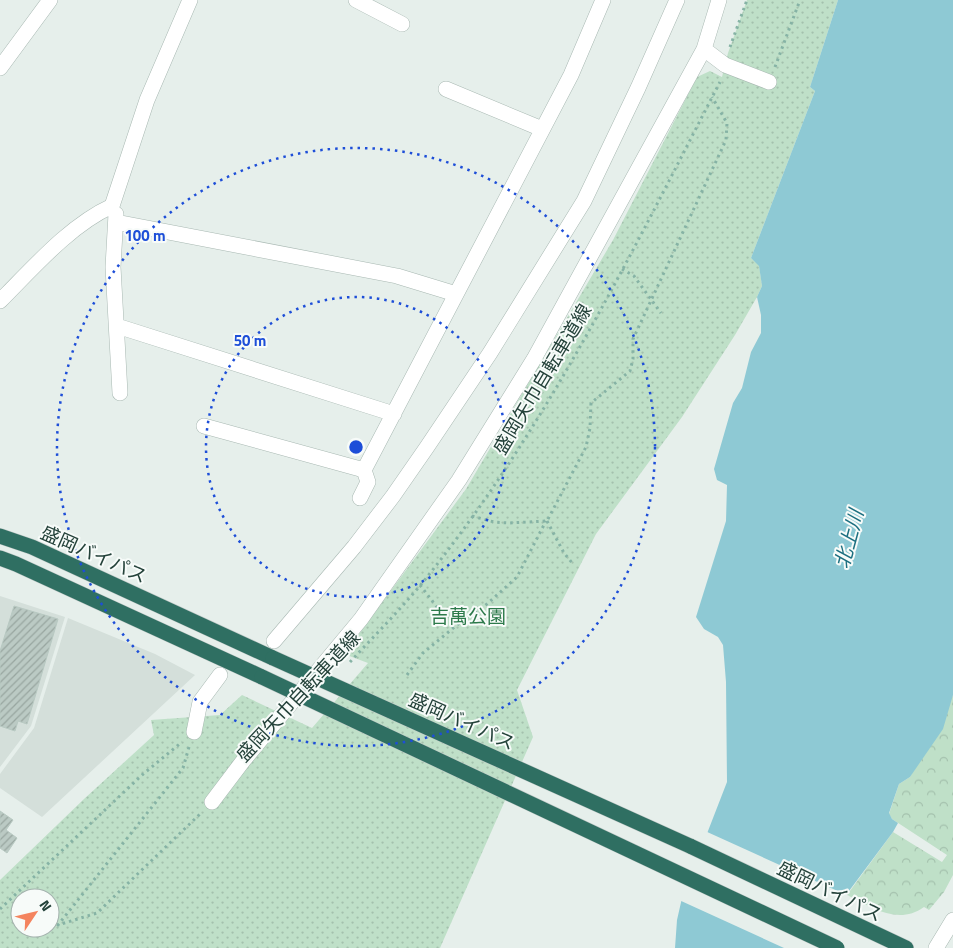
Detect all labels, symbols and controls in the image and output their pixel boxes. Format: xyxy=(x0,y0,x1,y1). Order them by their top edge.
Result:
text: 100 m xyxy=(124,224,166,247)
street label: 盛岡矢巾自転車道線 xyxy=(485,298,598,460)
text: 50 m xyxy=(234,329,266,352)
centre of rings xyxy=(347,438,365,456)
water label: 北上川 xyxy=(826,504,872,572)
street label: 盛岡バイパス xyxy=(36,517,152,590)
park label: 吉萬公園 xyxy=(430,601,506,630)
street label: 盛岡矢巾自転車道線 xyxy=(229,623,367,768)
street label: 盛岡バイパス xyxy=(404,684,520,757)
street label: 盛岡バイパス xyxy=(773,853,888,928)
north arrow xyxy=(10,888,60,938)
text: N xyxy=(35,895,57,915)

